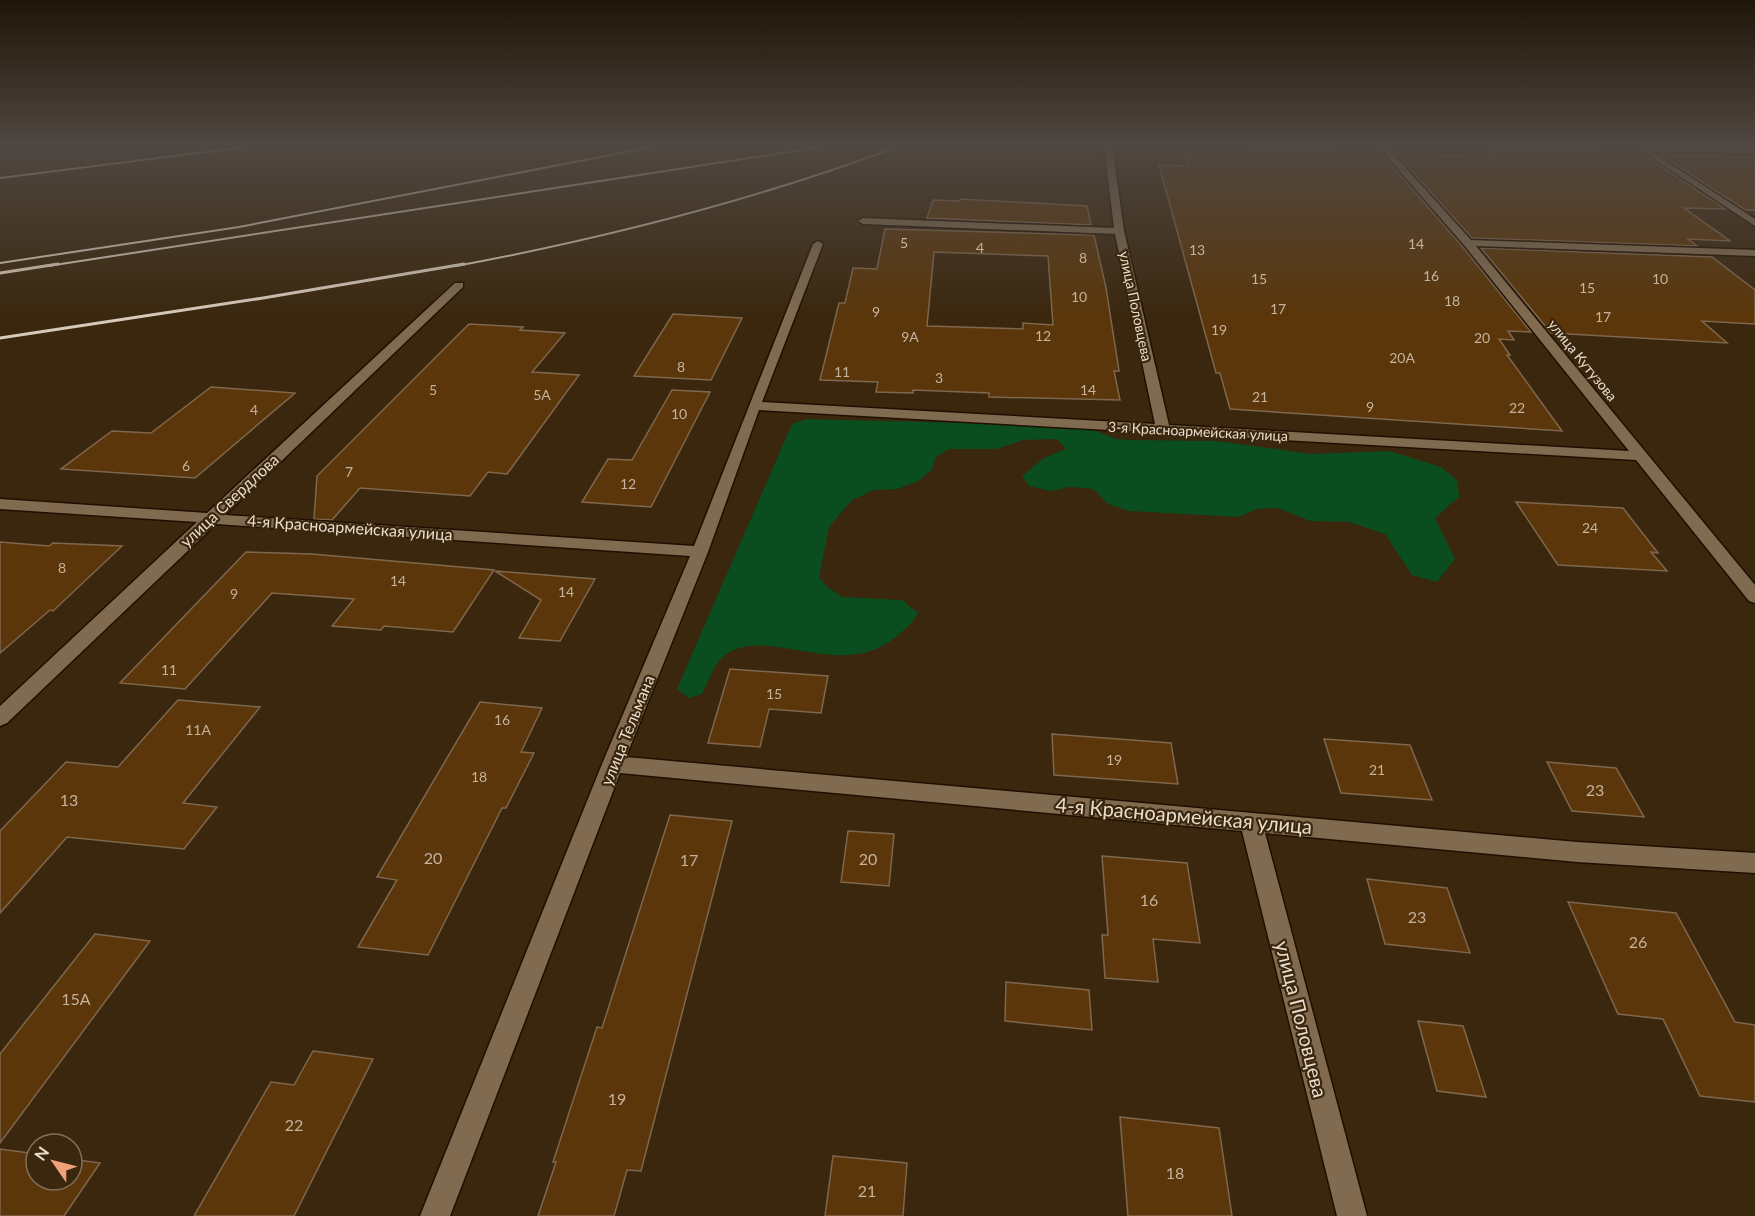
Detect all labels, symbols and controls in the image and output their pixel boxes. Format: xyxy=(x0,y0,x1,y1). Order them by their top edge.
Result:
house number: 5 xyxy=(900,234,908,251)
house number: 14 xyxy=(1408,235,1424,252)
house number: 4 xyxy=(976,239,984,256)
house number: 13 xyxy=(1189,241,1205,258)
house number: 8 xyxy=(1079,249,1087,266)
street label: улица Половцева xyxy=(1116,249,1156,363)
house number: 16 xyxy=(1423,267,1439,284)
house number: 15 xyxy=(1251,270,1267,287)
house number: 10 xyxy=(1652,270,1668,287)
house number: 15 xyxy=(1579,279,1595,296)
house number: 10 xyxy=(1071,288,1087,305)
house number: 18 xyxy=(1444,292,1460,309)
house number: 17 xyxy=(1270,300,1286,317)
house number: 9 xyxy=(872,303,880,320)
house number: 17 xyxy=(1595,308,1611,325)
street label: улица Кутузова xyxy=(1545,316,1621,404)
house number: 19 xyxy=(1211,321,1227,338)
house number: 12 xyxy=(1035,327,1051,344)
house number: 9А xyxy=(901,328,919,345)
house number: 20 xyxy=(1474,329,1490,346)
house number: 20А xyxy=(1389,349,1415,366)
house number: 8 xyxy=(677,358,685,375)
house number: 11 xyxy=(834,363,850,380)
house number: 3 xyxy=(935,369,943,386)
house number: 5 xyxy=(429,381,437,398)
house number: 14 xyxy=(1080,381,1096,398)
house number: 5А xyxy=(533,386,551,403)
house number: 21 xyxy=(1252,388,1268,405)
house number: 9 xyxy=(1366,398,1374,415)
house number: 22 xyxy=(1509,399,1525,416)
house number: 4 xyxy=(250,401,258,418)
house number: 10 xyxy=(671,405,687,422)
street label: 3-я Красноармейская улица xyxy=(1108,418,1288,444)
street label: улица Свердлова xyxy=(176,450,282,550)
house number: 6 xyxy=(182,457,190,474)
house number: 7 xyxy=(345,463,353,480)
house number: 12 xyxy=(620,475,636,492)
street label: 4-я Красноармейская улица xyxy=(247,510,453,544)
house number: 24 xyxy=(1582,519,1598,536)
house number: 8 xyxy=(58,559,66,576)
house number: 14 xyxy=(390,572,406,589)
house number: 14 xyxy=(558,583,574,600)
house number: 9 xyxy=(230,585,238,602)
house number: 11 xyxy=(161,661,177,678)
street label: улица Тельмана xyxy=(596,672,658,788)
house number: 15 xyxy=(766,685,782,702)
house number: 16 xyxy=(494,711,510,728)
house number: 11А xyxy=(185,721,211,738)
house number: 19 xyxy=(1106,751,1122,768)
house number: 21 xyxy=(1369,761,1385,778)
house number: 18 xyxy=(471,768,487,785)
house number: 23 xyxy=(1586,780,1604,799)
house number: 13 xyxy=(60,790,78,809)
street label: 4-я Красноармейская улица xyxy=(1055,792,1313,838)
house number: 20 xyxy=(424,848,442,867)
house number: 20 xyxy=(859,849,877,868)
house number: 17 xyxy=(680,850,698,869)
house number: 16 xyxy=(1140,890,1158,909)
house number: 23 xyxy=(1408,907,1426,926)
house number: 26 xyxy=(1629,932,1647,951)
street label: улица Половцева xyxy=(1271,938,1333,1100)
house number: 15А xyxy=(61,989,91,1008)
house number: 19 xyxy=(608,1089,626,1108)
house number: 22 xyxy=(285,1115,303,1134)
north arrow xyxy=(24,1132,84,1192)
text: N xyxy=(30,1143,53,1164)
house number: 18 xyxy=(1166,1163,1184,1182)
house number: 21 xyxy=(858,1181,876,1200)

